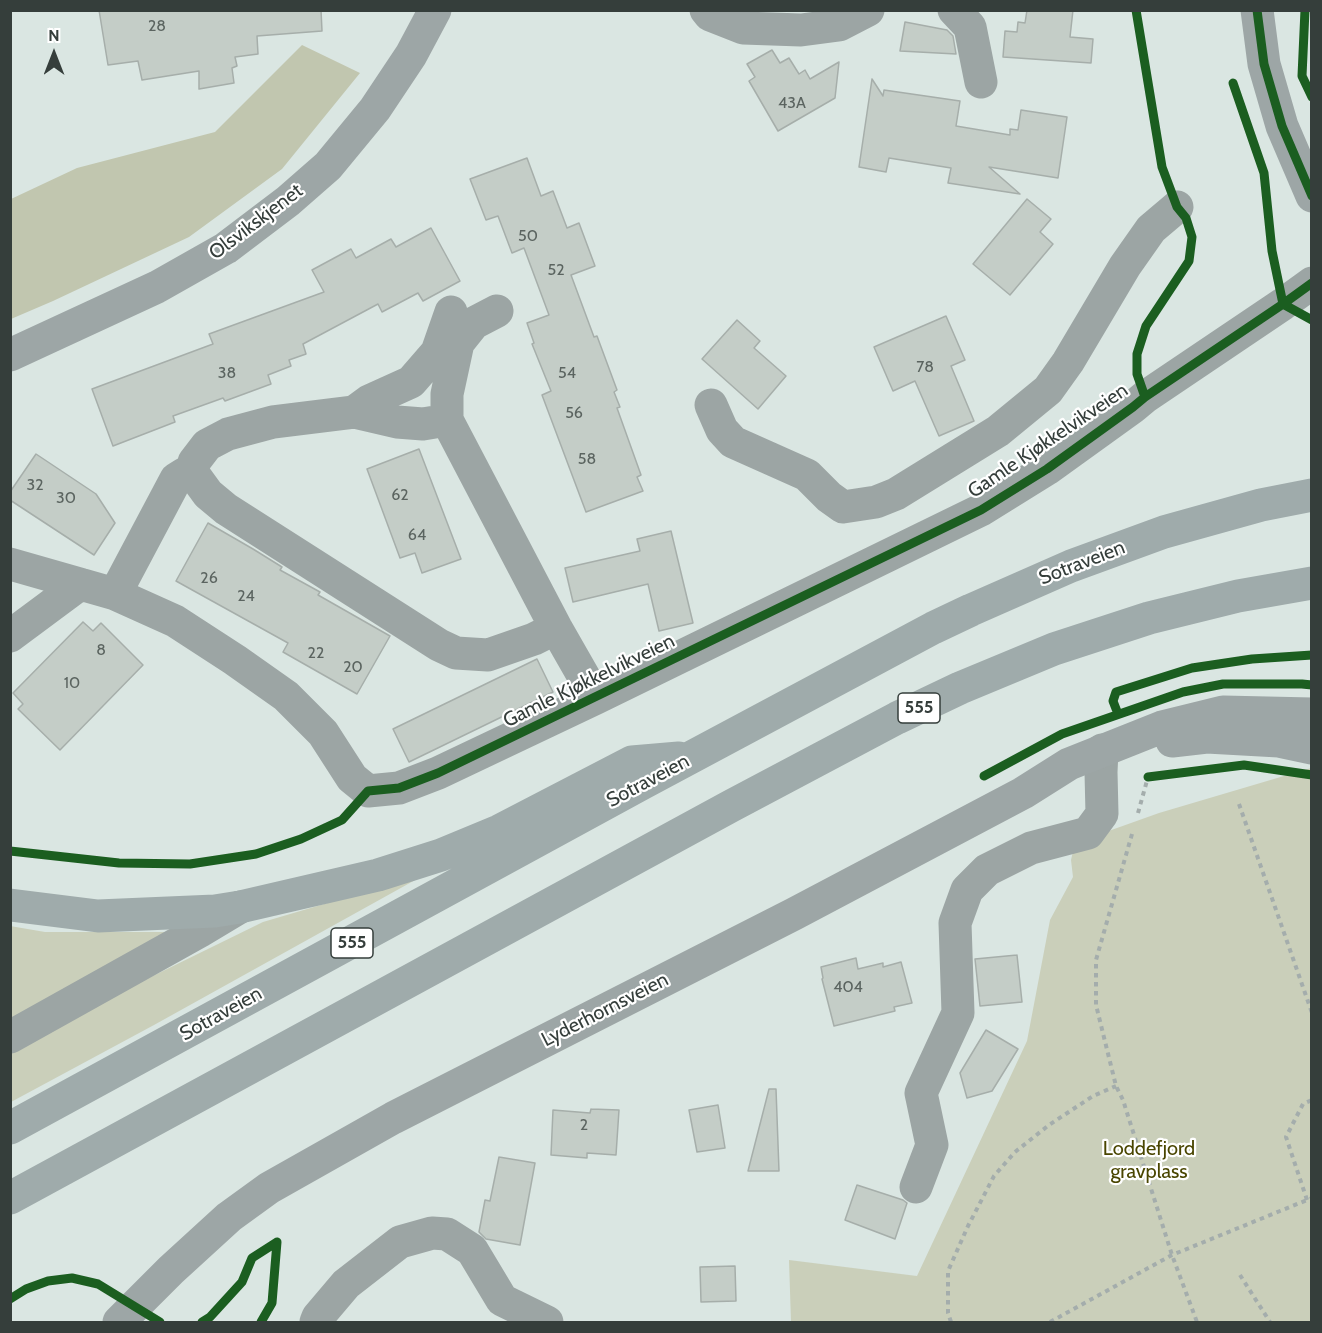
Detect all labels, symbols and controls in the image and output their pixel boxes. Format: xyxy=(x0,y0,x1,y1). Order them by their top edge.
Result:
house number: 28 xyxy=(148,16,166,36)
north arrow xyxy=(24,24,84,84)
text: N xyxy=(48,26,60,45)
house number: 43A xyxy=(778,93,806,113)
street label: Olsvikskjenet xyxy=(204,179,308,265)
house number: 50 xyxy=(518,226,538,246)
house number: 52 xyxy=(547,260,565,280)
house number: 78 xyxy=(916,357,934,377)
house number: 38 xyxy=(218,363,236,383)
house number: 54 xyxy=(558,363,576,383)
street label: Gamle Kjøkkelvikveien xyxy=(963,379,1133,503)
house number: 56 xyxy=(565,403,583,423)
house number: 58 xyxy=(578,449,596,469)
house number: 32 xyxy=(26,475,44,495)
house number: 62 xyxy=(391,485,409,505)
house number: 30 xyxy=(56,488,76,508)
house number: 64 xyxy=(408,525,426,545)
street label: Sotraveien xyxy=(1036,536,1128,590)
house number: 26 xyxy=(200,568,218,588)
house number: 24 xyxy=(237,586,255,606)
street label: Gamle Kjøkkelvikveien xyxy=(499,629,679,733)
house number: 8 xyxy=(96,640,106,660)
house number: 22 xyxy=(308,643,324,663)
house number: 20 xyxy=(343,657,363,677)
house number: 10 xyxy=(64,673,80,693)
road number: 555 xyxy=(898,693,940,723)
street label: Sotraveien xyxy=(603,749,693,813)
road number: 555 xyxy=(331,928,373,958)
street label: Lyderhornsveien xyxy=(538,968,672,1052)
house number: 404 xyxy=(833,977,863,997)
street label: Sotraveien xyxy=(176,982,266,1046)
house number: 2 xyxy=(580,1115,588,1135)
park label: Loddefjord gravplass xyxy=(1103,1137,1195,1184)

